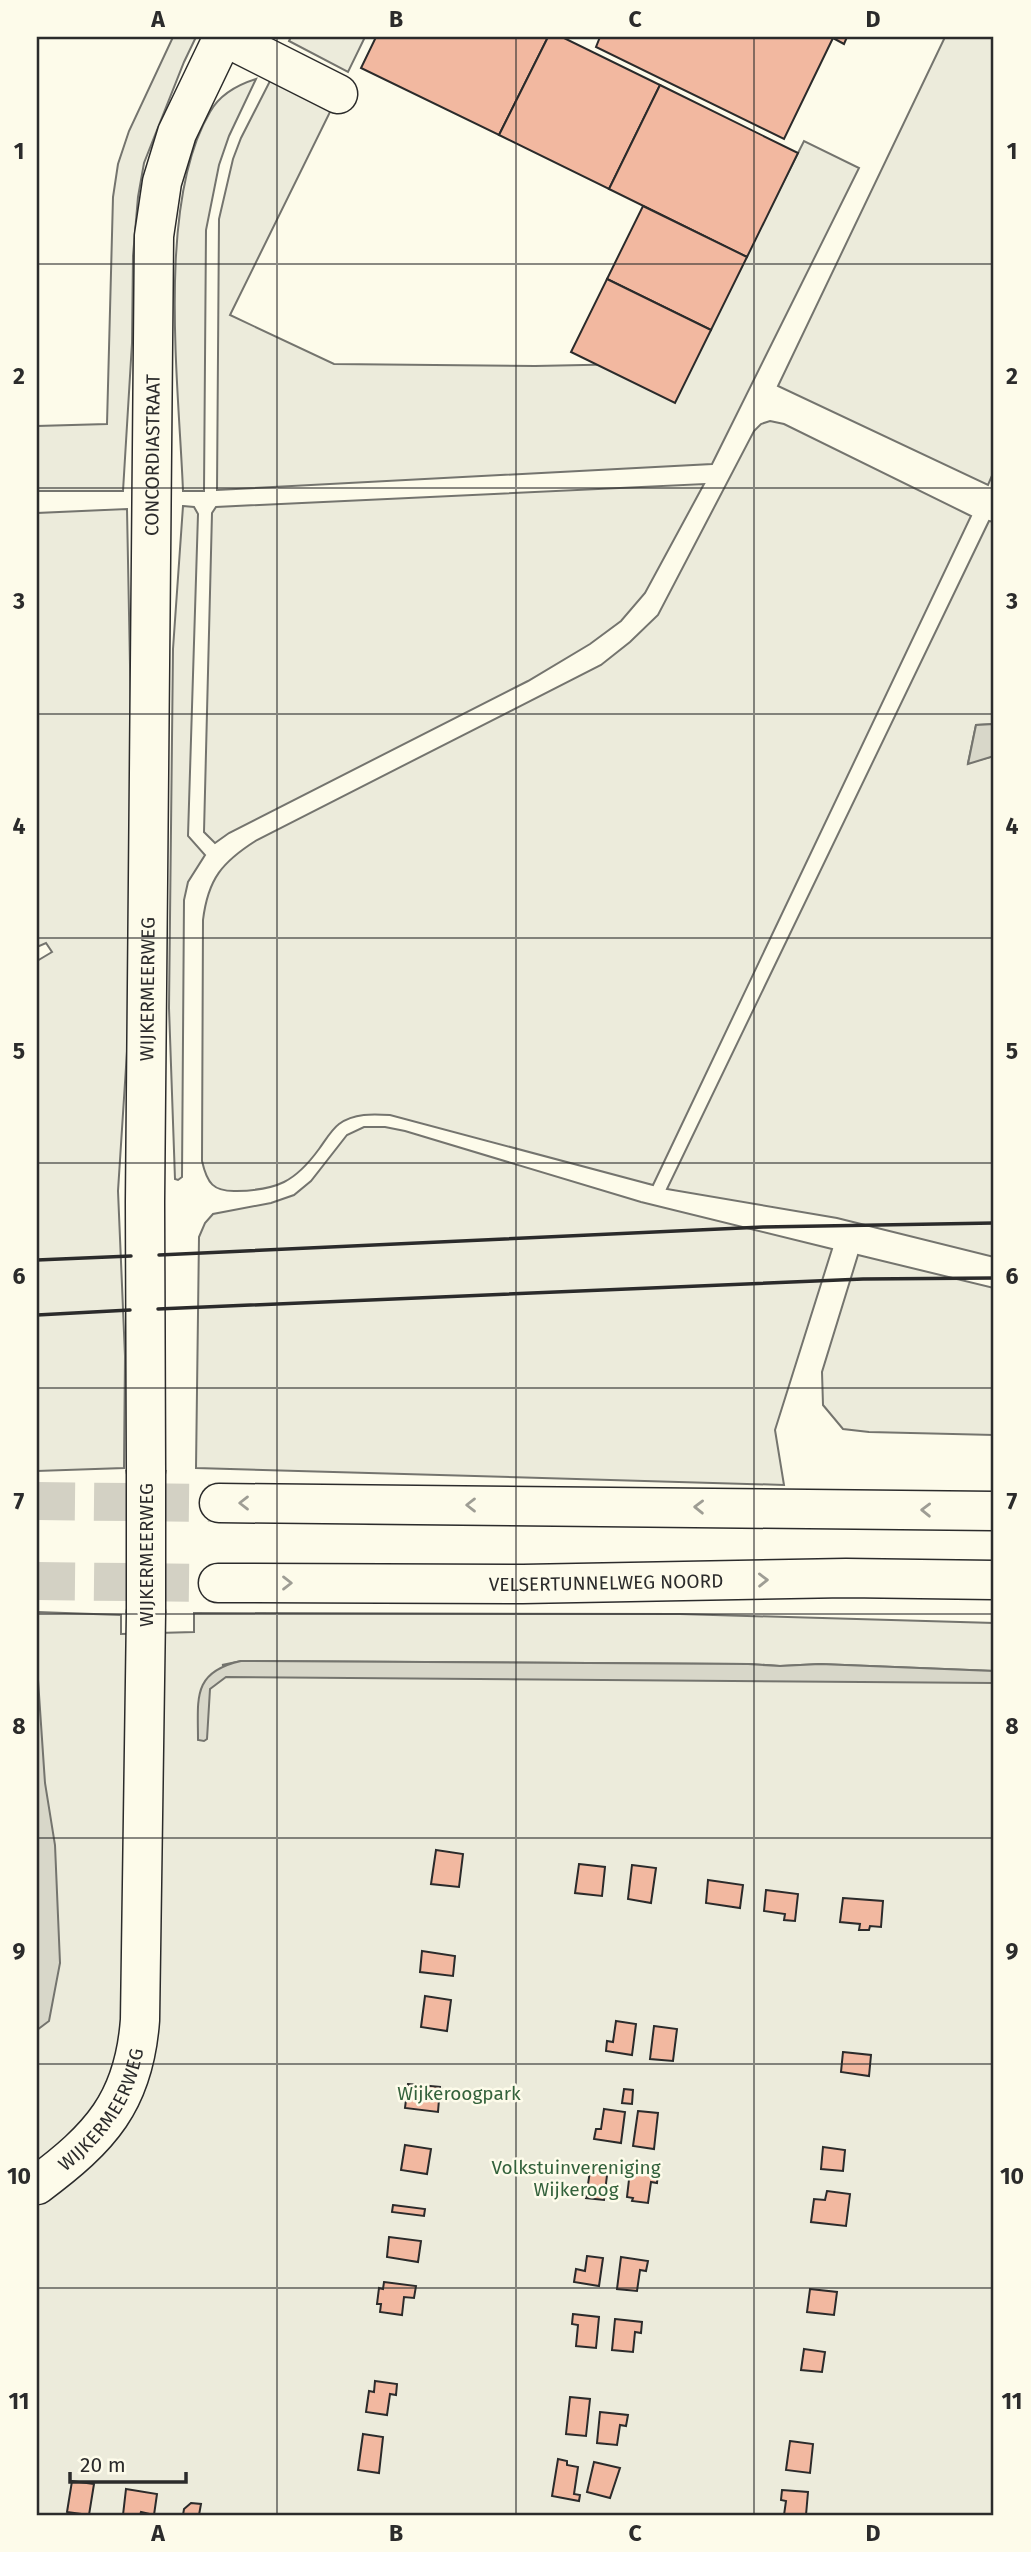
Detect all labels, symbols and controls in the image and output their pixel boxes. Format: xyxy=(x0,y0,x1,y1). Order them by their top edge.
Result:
text: A xyxy=(150,5,165,33)
text: B xyxy=(389,5,403,33)
text: C xyxy=(628,5,642,33)
text: D xyxy=(866,5,881,33)
text: 1 xyxy=(14,137,24,165)
text: 1 xyxy=(1007,137,1017,165)
text: 2 xyxy=(13,362,25,390)
text: 2 xyxy=(1006,362,1018,390)
street label: CONCORDIASTRAAT xyxy=(140,374,164,536)
text: 3 xyxy=(12,587,25,615)
text: 3 xyxy=(1005,587,1018,615)
text: 4 xyxy=(13,812,26,840)
text: 4 xyxy=(1006,812,1019,840)
street label: WIJKERMEERWEG xyxy=(135,917,159,1061)
text: 5 xyxy=(13,1037,25,1065)
text: 5 xyxy=(1006,1037,1018,1065)
text: 6 xyxy=(13,1262,26,1290)
text: 6 xyxy=(1006,1262,1019,1290)
street label: WIJKERMEERWEG xyxy=(135,1483,158,1627)
text: 7 xyxy=(14,1487,25,1515)
text: 7 xyxy=(1007,1487,1018,1515)
one-way arrow xyxy=(238,1495,248,1511)
one-way arrow xyxy=(465,1497,476,1513)
one-way arrow xyxy=(693,1499,704,1514)
one-way arrow xyxy=(920,1502,931,1518)
street label: VELSERTUNNELWEG NOORD xyxy=(489,1569,723,1596)
one-way arrow xyxy=(758,1572,769,1588)
one-way arrow xyxy=(282,1575,292,1591)
text: 8 xyxy=(12,1712,26,1740)
text: 8 xyxy=(1005,1712,1019,1740)
text: 9 xyxy=(13,1937,26,1965)
text: 9 xyxy=(1006,1937,1019,1965)
street label: WIJKERMEERWEG xyxy=(53,2046,148,2175)
park label: Wijkeroogpark xyxy=(397,2082,521,2105)
park label: Volkstuinvereniging Wijkeroog xyxy=(491,2156,661,2201)
text: 10 xyxy=(7,2162,31,2190)
text: 10 xyxy=(1000,2162,1024,2190)
text: 11 xyxy=(9,2387,29,2415)
text: 11 xyxy=(1002,2387,1022,2415)
scale bar xyxy=(70,2440,186,2484)
text: 20 m xyxy=(80,2452,126,2478)
text: A xyxy=(150,2519,165,2547)
text: B xyxy=(389,2519,403,2547)
text: C xyxy=(628,2519,642,2547)
text: D xyxy=(866,2519,881,2547)

